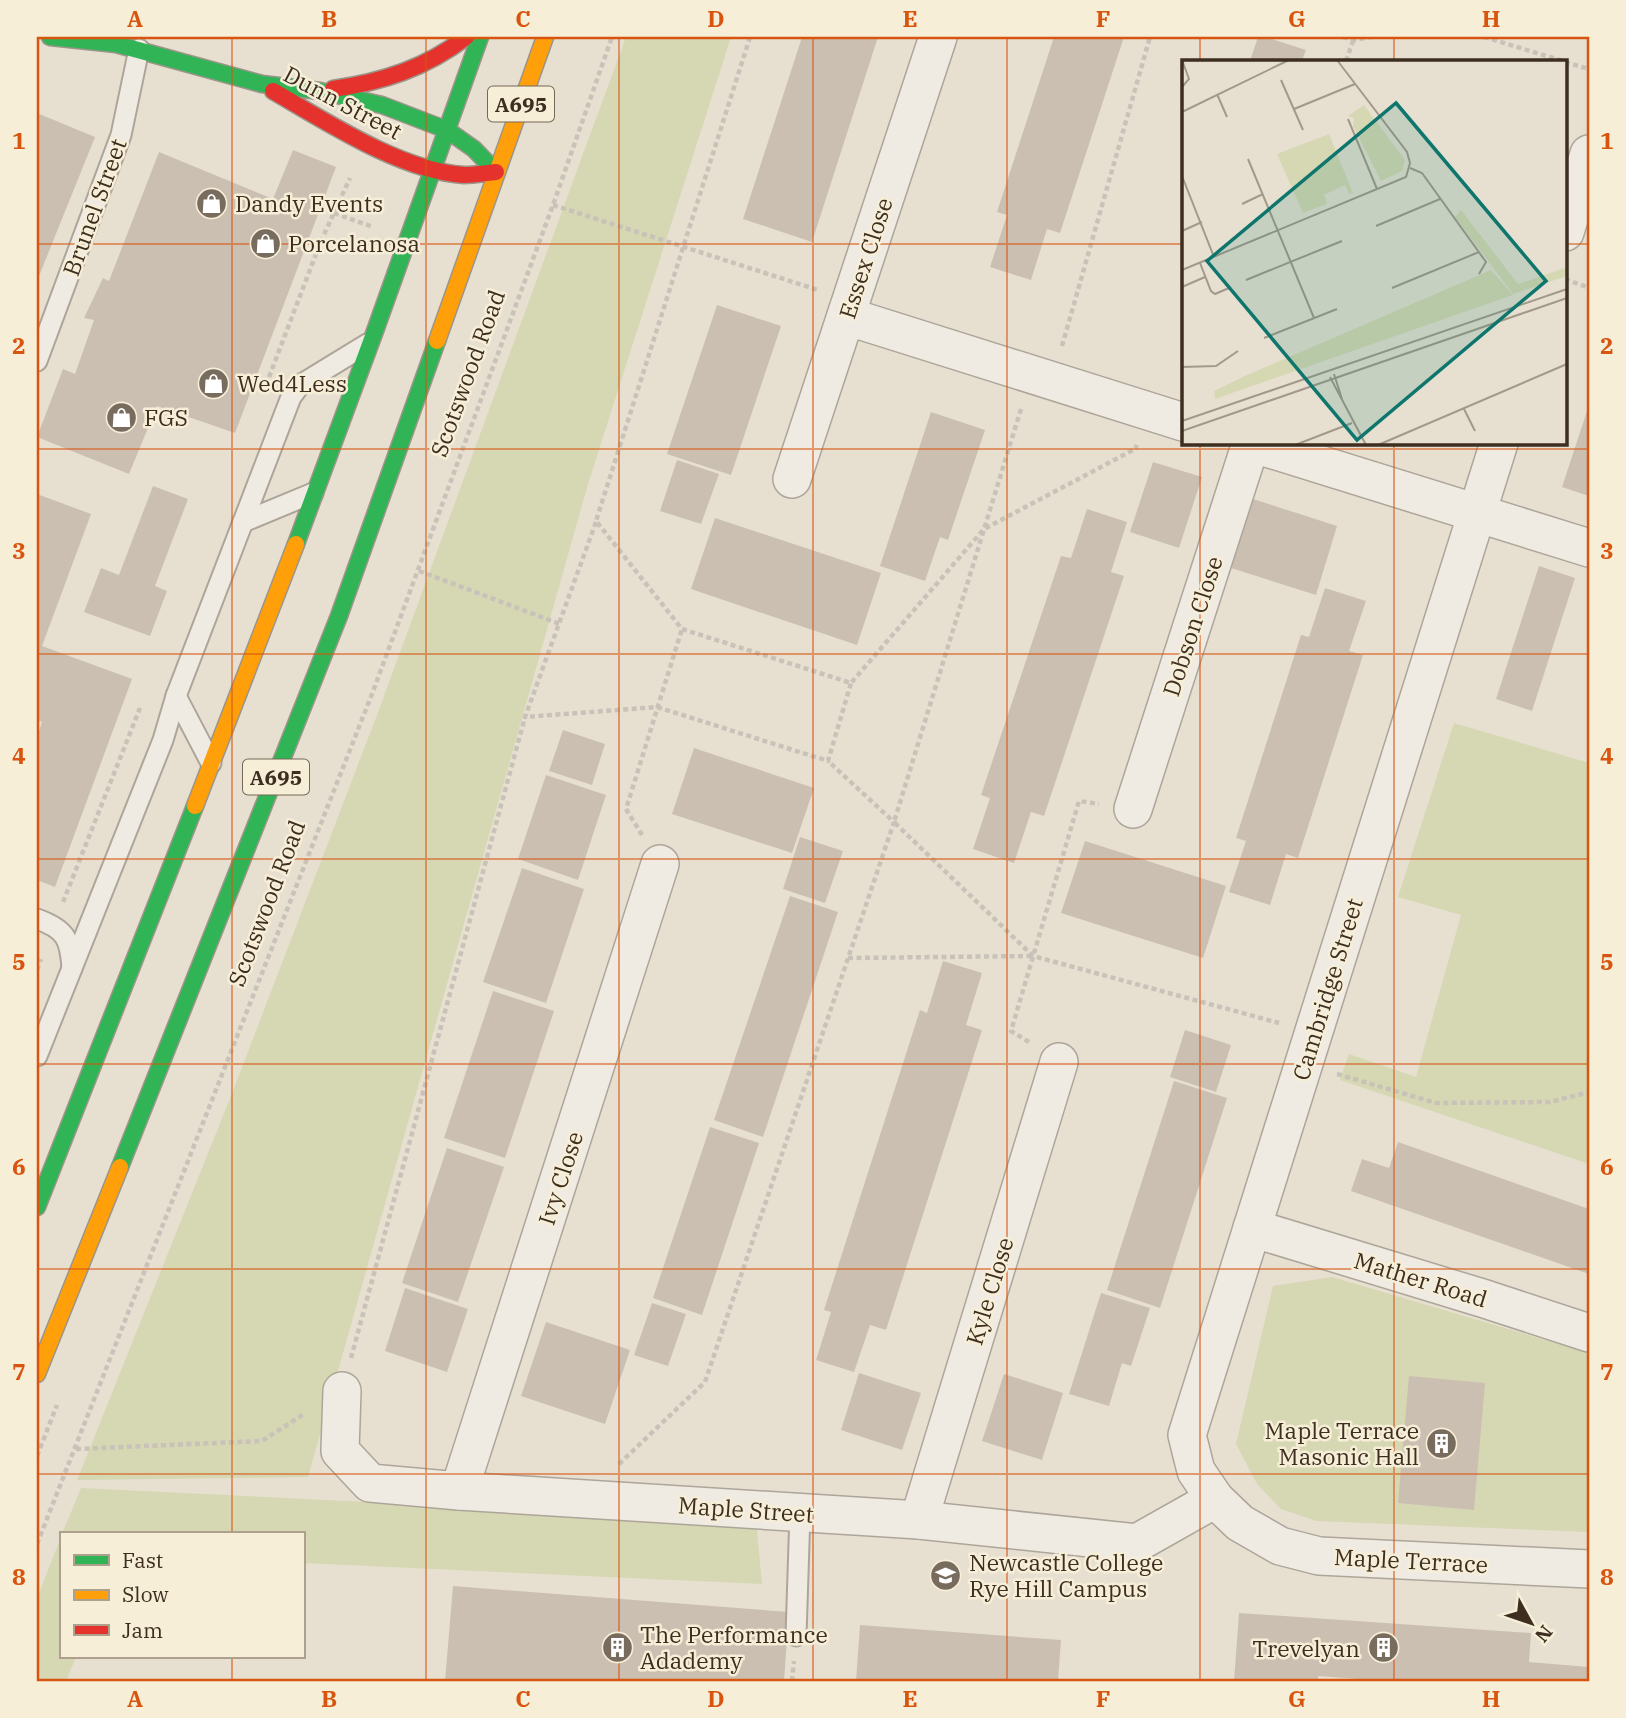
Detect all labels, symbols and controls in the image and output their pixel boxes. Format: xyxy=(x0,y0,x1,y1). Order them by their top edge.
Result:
text: A xyxy=(127,3,143,33)
text: B xyxy=(321,3,337,33)
text: C xyxy=(515,3,531,33)
text: D xyxy=(707,3,725,33)
text: E xyxy=(902,3,918,33)
text: F xyxy=(1096,3,1110,33)
text: G xyxy=(1288,3,1306,33)
text: H xyxy=(1482,3,1500,33)
street label: Dunn Street xyxy=(279,58,407,146)
inset map xyxy=(1182,60,1566,444)
road number: A695 xyxy=(488,86,554,122)
text: 1 xyxy=(12,125,26,155)
text: 1 xyxy=(1600,125,1614,155)
street label: Brunel Street xyxy=(55,134,133,280)
shop icon: Dandy Events xyxy=(195,186,229,220)
place label: Dandy Events xyxy=(235,188,383,218)
street label: Essex Close xyxy=(831,194,899,322)
shop icon: Porcelanosa xyxy=(248,226,282,260)
place label: Porcelanosa xyxy=(288,228,420,258)
street label: Scotswood Road xyxy=(423,285,511,461)
text: 2 xyxy=(12,330,26,360)
text: 2 xyxy=(1600,330,1614,360)
shop icon: Wed4Less xyxy=(197,366,231,400)
place label: Wed4Less xyxy=(237,368,347,398)
shop icon: FGS xyxy=(104,400,138,434)
place label: FGS xyxy=(144,402,188,432)
text: 3 xyxy=(12,535,26,565)
text: 3 xyxy=(1600,535,1614,565)
street label: Dobson Close xyxy=(1155,552,1229,700)
text: 4 xyxy=(12,740,26,770)
text: 4 xyxy=(1600,740,1614,770)
road number: A695 xyxy=(243,760,309,794)
street label: Scotswood Road xyxy=(221,816,311,990)
street label: Cambridge Street xyxy=(1285,894,1369,1084)
text: 5 xyxy=(12,946,26,976)
text: 5 xyxy=(1600,946,1614,976)
street label: Ivy Close xyxy=(531,1127,589,1229)
text: 6 xyxy=(12,1151,26,1181)
text: 6 xyxy=(1600,1151,1614,1181)
street label: Kyle Close xyxy=(958,1234,1020,1348)
street label: Mather Road xyxy=(1351,1245,1491,1313)
text: 7 xyxy=(12,1356,26,1386)
text: 7 xyxy=(1600,1356,1614,1386)
place label: Maple Terrace Masonic Hall xyxy=(1265,1415,1419,1471)
building icon: Maple Terrace Masonic Hall xyxy=(1425,1426,1459,1460)
street label: Maple Street xyxy=(677,1489,815,1529)
legend xyxy=(60,1532,304,1658)
street label: Maple Terrace xyxy=(1333,1541,1489,1579)
text: Fast xyxy=(122,1546,163,1574)
place label: Newcastle College Rye Hill Campus xyxy=(969,1547,1163,1603)
school or university icon: Newcastle College Rye Hill Campus xyxy=(929,1558,963,1592)
text: 8 xyxy=(12,1561,26,1591)
text: 8 xyxy=(1600,1561,1614,1591)
text: Slow xyxy=(122,1580,169,1608)
north arrow xyxy=(1496,1588,1566,1658)
text: Jam xyxy=(122,1616,163,1644)
place label: The Performance Adademy xyxy=(640,1619,828,1675)
text: N xyxy=(1530,1620,1558,1647)
building icon: The Performance Adademy xyxy=(600,1630,634,1664)
building icon: Trevelyan xyxy=(1366,1631,1400,1665)
place label: Trevelyan xyxy=(1252,1633,1360,1663)
text: A xyxy=(127,1683,143,1713)
text: B xyxy=(321,1683,337,1713)
text: C xyxy=(515,1683,531,1713)
text: D xyxy=(707,1683,725,1713)
text: E xyxy=(902,1683,918,1713)
text: F xyxy=(1096,1683,1110,1713)
text: G xyxy=(1288,1683,1306,1713)
text: H xyxy=(1482,1683,1500,1713)

